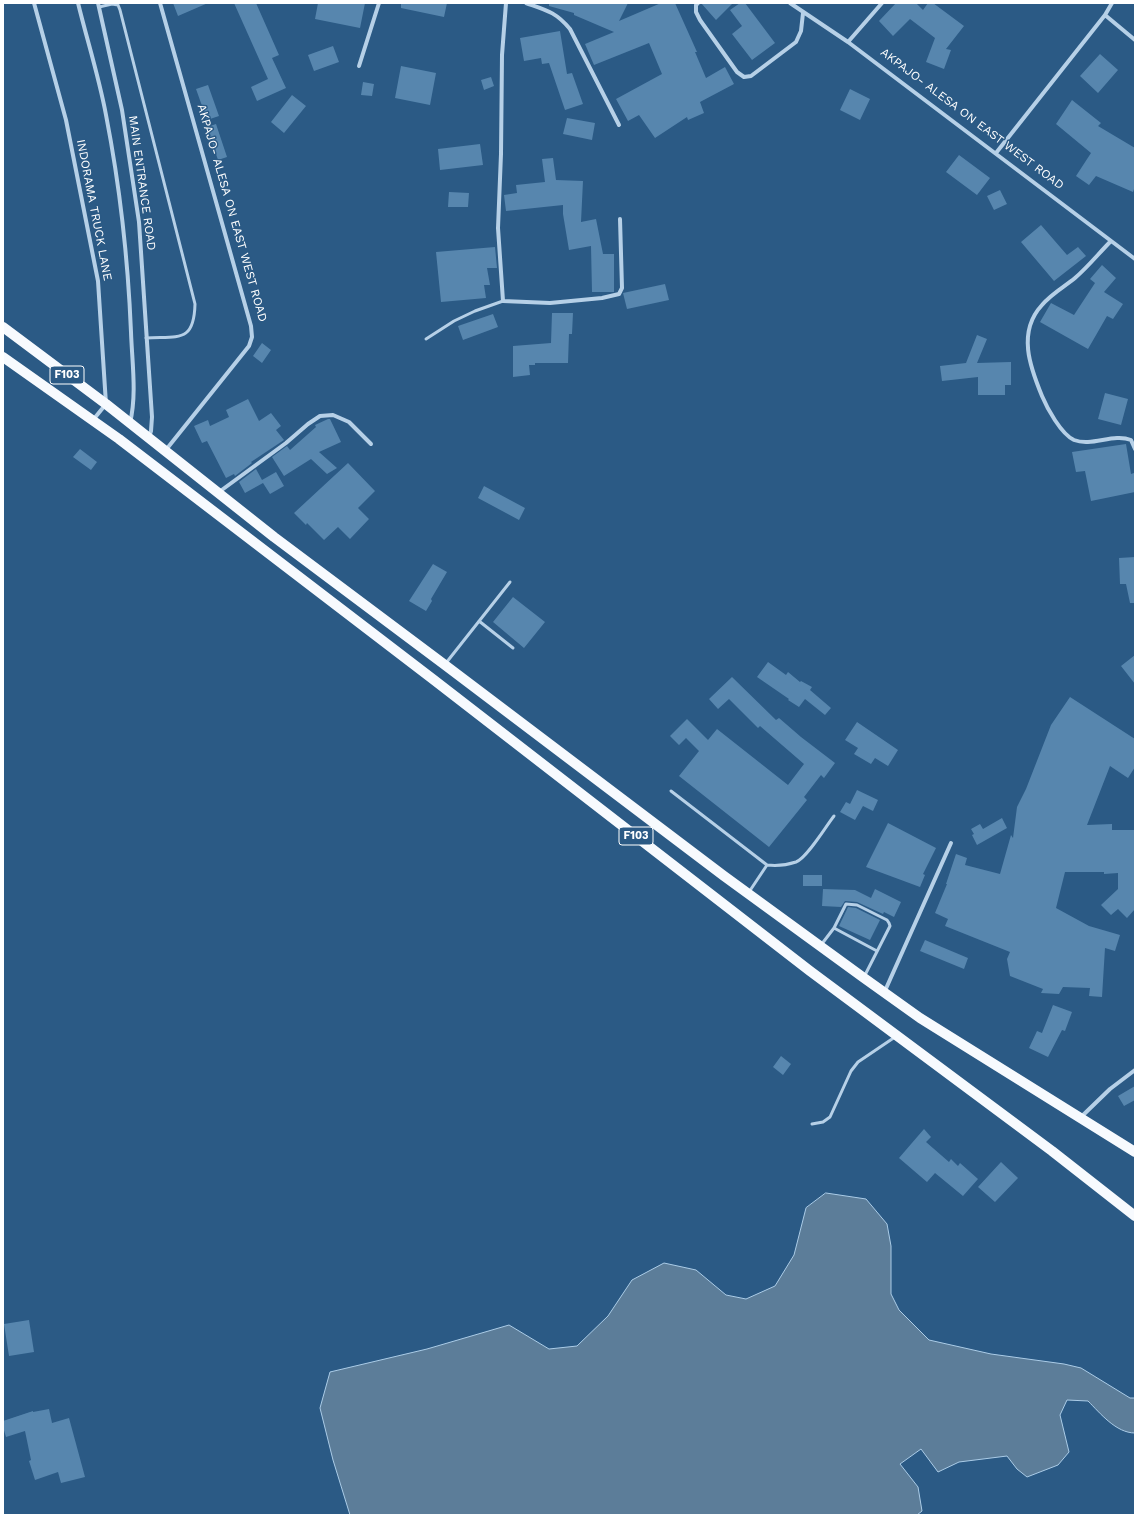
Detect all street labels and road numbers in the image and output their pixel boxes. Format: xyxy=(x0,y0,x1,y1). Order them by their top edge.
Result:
street label: AKPAJO- ALESA ON EAST WEST ROAD xyxy=(877,45,1067,193)
street label: AKPAJO- ALESA ON EAST WEST ROAD xyxy=(194,102,270,324)
street label: MAIN ENTRANCE ROAD xyxy=(125,115,159,251)
street label: INDORAMA TRUCK LANE xyxy=(73,138,115,282)
road number: F103 xyxy=(50,366,84,384)
road number: F103 xyxy=(619,827,653,845)

